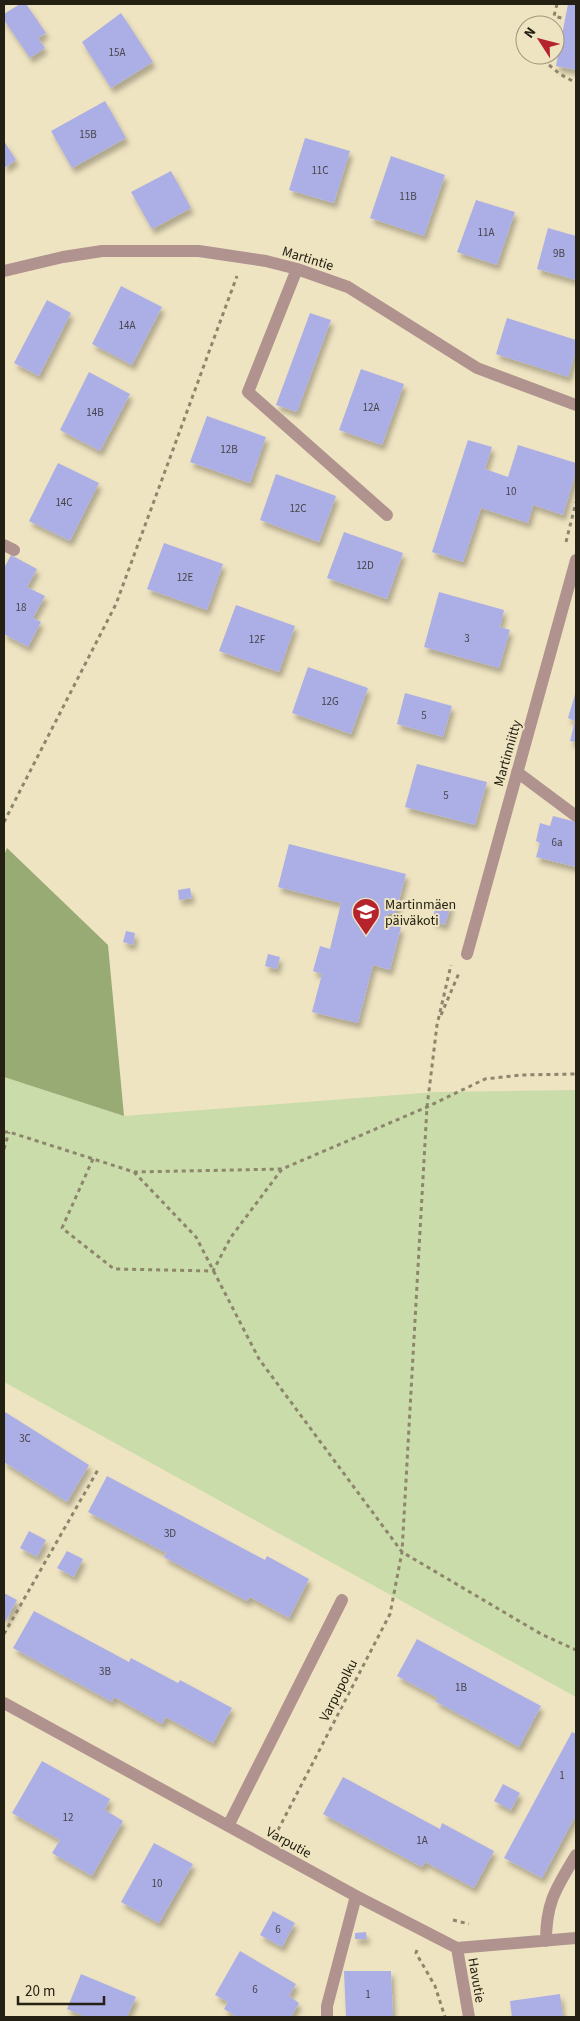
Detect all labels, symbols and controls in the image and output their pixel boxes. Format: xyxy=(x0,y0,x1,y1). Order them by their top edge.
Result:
north arrow xyxy=(515,15,565,65)
text: N xyxy=(519,23,541,43)
house number: 15A xyxy=(109,45,125,60)
house number: 15B xyxy=(79,127,97,142)
house number: 11C xyxy=(311,163,329,178)
house number: 11B xyxy=(399,189,417,204)
house number: 11A xyxy=(478,225,494,240)
street label: Martintie xyxy=(279,242,336,276)
house number: 9B xyxy=(553,246,565,261)
house number: 14A xyxy=(119,318,135,333)
house number: 12A xyxy=(363,400,379,415)
house number: 14B xyxy=(86,405,104,420)
house number: 12B xyxy=(220,442,238,457)
house number: 10 xyxy=(506,484,516,499)
house number: 14C xyxy=(55,495,73,510)
house number: 12C xyxy=(289,501,307,516)
house number: 12D xyxy=(356,558,374,573)
house number: 12E xyxy=(177,570,194,585)
house number: 18 xyxy=(16,600,27,615)
house number: 3 xyxy=(464,631,470,646)
house number: 12F xyxy=(249,632,266,647)
house number: 12G xyxy=(321,694,339,709)
house number: 5 xyxy=(421,708,427,723)
street label: Martinniitty xyxy=(489,717,527,789)
house number: 5 xyxy=(443,788,449,803)
house number: 6a xyxy=(551,835,563,850)
place label: Martinmäen päiväkoti xyxy=(385,895,456,931)
school or university icon: Martinmäen päiväkoti xyxy=(351,897,381,936)
house number: 3C xyxy=(19,1431,31,1446)
house number: 3D xyxy=(164,1526,176,1541)
street label: Varpupolku xyxy=(315,1656,363,1725)
house number: 3B xyxy=(99,1664,111,1679)
house number: 1B xyxy=(455,1680,467,1695)
house number: 1 xyxy=(559,1768,565,1783)
house number: 12 xyxy=(63,1810,73,1825)
street label: Varputie xyxy=(262,1822,315,1864)
house number: 1A xyxy=(416,1833,428,1848)
house number: 10 xyxy=(152,1876,162,1891)
house number: 6 xyxy=(275,1922,281,1937)
street label: Havutie xyxy=(462,1956,490,2004)
scale bar xyxy=(18,1974,104,2006)
text: 20 m xyxy=(25,1981,55,2002)
house number: 6 xyxy=(252,1982,258,1997)
house number: 1 xyxy=(365,1987,371,2002)

